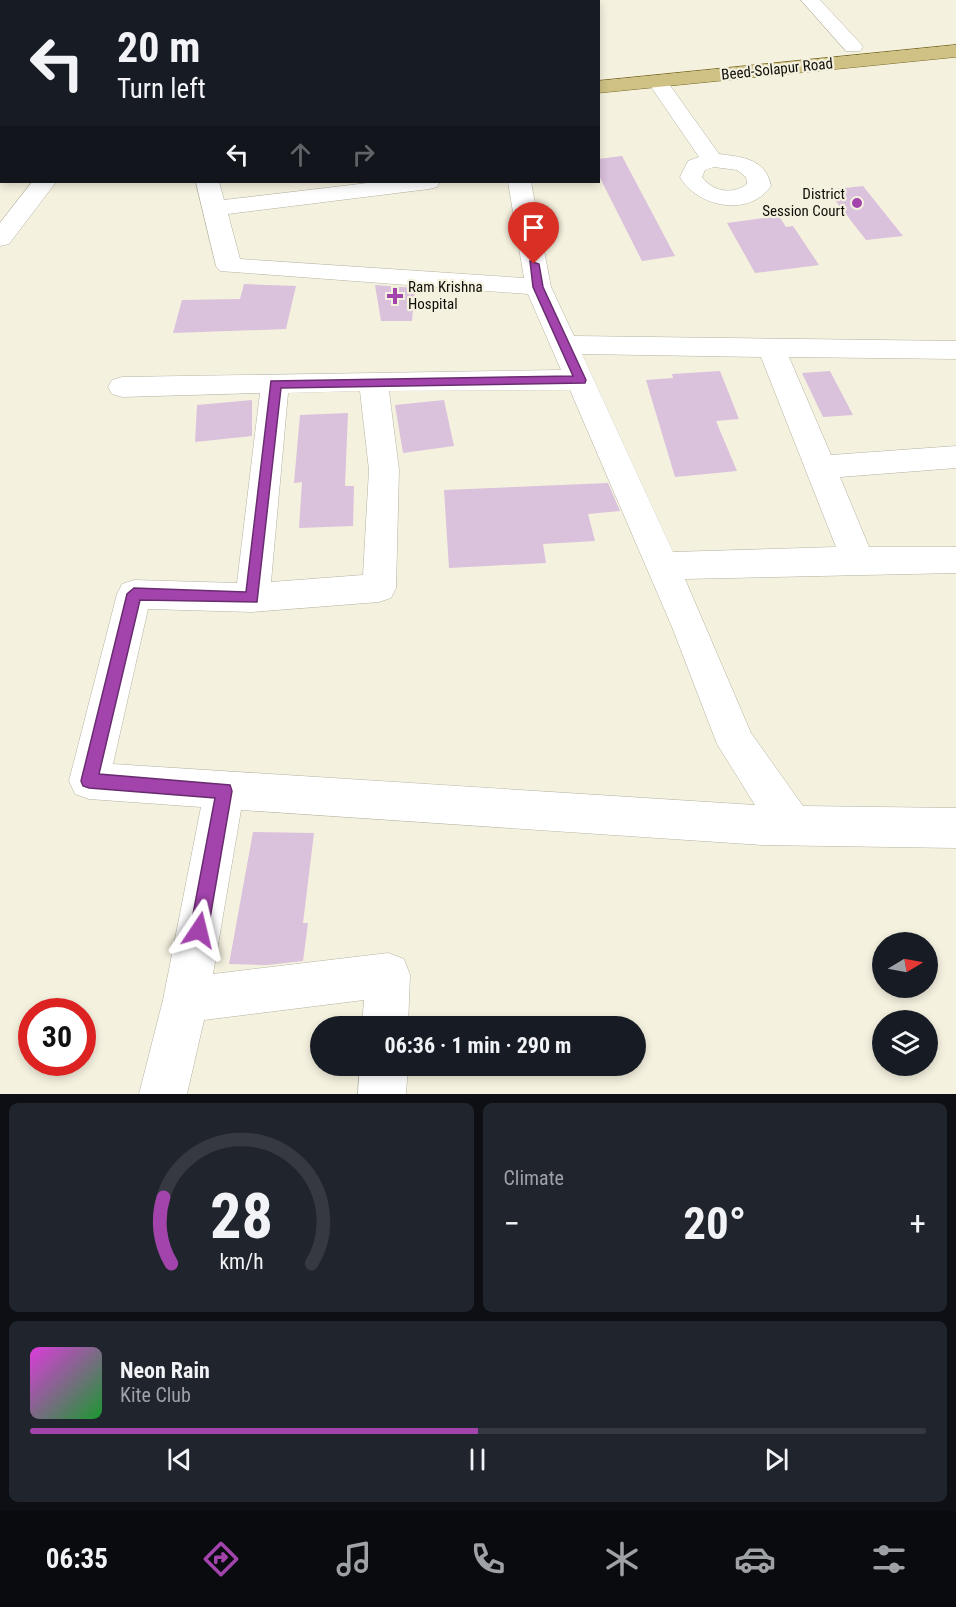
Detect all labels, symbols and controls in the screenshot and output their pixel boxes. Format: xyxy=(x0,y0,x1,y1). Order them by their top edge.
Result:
text: 20 m xyxy=(117,23,200,72)
icon: left xyxy=(18,24,96,102)
street label: Beed-Solapur Road xyxy=(720,54,834,84)
text: Turn left xyxy=(117,73,206,105)
icon: left xyxy=(221,138,254,171)
icon: ahead xyxy=(284,138,317,171)
icon: right xyxy=(347,138,380,171)
place label: District Session Court xyxy=(762,185,845,220)
marker: District Session Court xyxy=(850,196,864,210)
pin xyxy=(508,202,559,264)
icon: arrive xyxy=(517,211,550,244)
place label: Ram Krishna Hospital xyxy=(408,278,483,313)
marker: Ram Krishna Hospital xyxy=(386,287,404,305)
position arrow xyxy=(167,898,231,962)
north arrow xyxy=(872,932,938,998)
map controls xyxy=(872,932,938,1076)
speed limit sign: 30 xyxy=(18,998,96,1076)
button: layers xyxy=(872,1010,938,1076)
text: 06:36 · 1 min · 290 m xyxy=(385,1033,571,1058)
text: Climate xyxy=(504,1166,564,1190)
text: 28 xyxy=(210,1180,273,1253)
text: 20° xyxy=(683,1197,746,1250)
text: − xyxy=(504,1204,520,1243)
text: + xyxy=(910,1204,926,1243)
text: km/h xyxy=(219,1250,263,1275)
text: Neon Rain xyxy=(120,1358,210,1383)
text: Kite Club xyxy=(120,1383,191,1407)
icon: previous xyxy=(163,1443,196,1476)
icon: pause xyxy=(461,1443,494,1476)
icon: next xyxy=(760,1443,793,1476)
icon: directions xyxy=(200,1538,242,1580)
icon: music xyxy=(333,1538,375,1580)
icon: phone xyxy=(467,1538,509,1580)
icon: climate xyxy=(601,1538,643,1580)
icon: car xyxy=(734,1538,776,1580)
icon: filters xyxy=(868,1538,910,1580)
text: 06:35 xyxy=(46,1543,108,1575)

